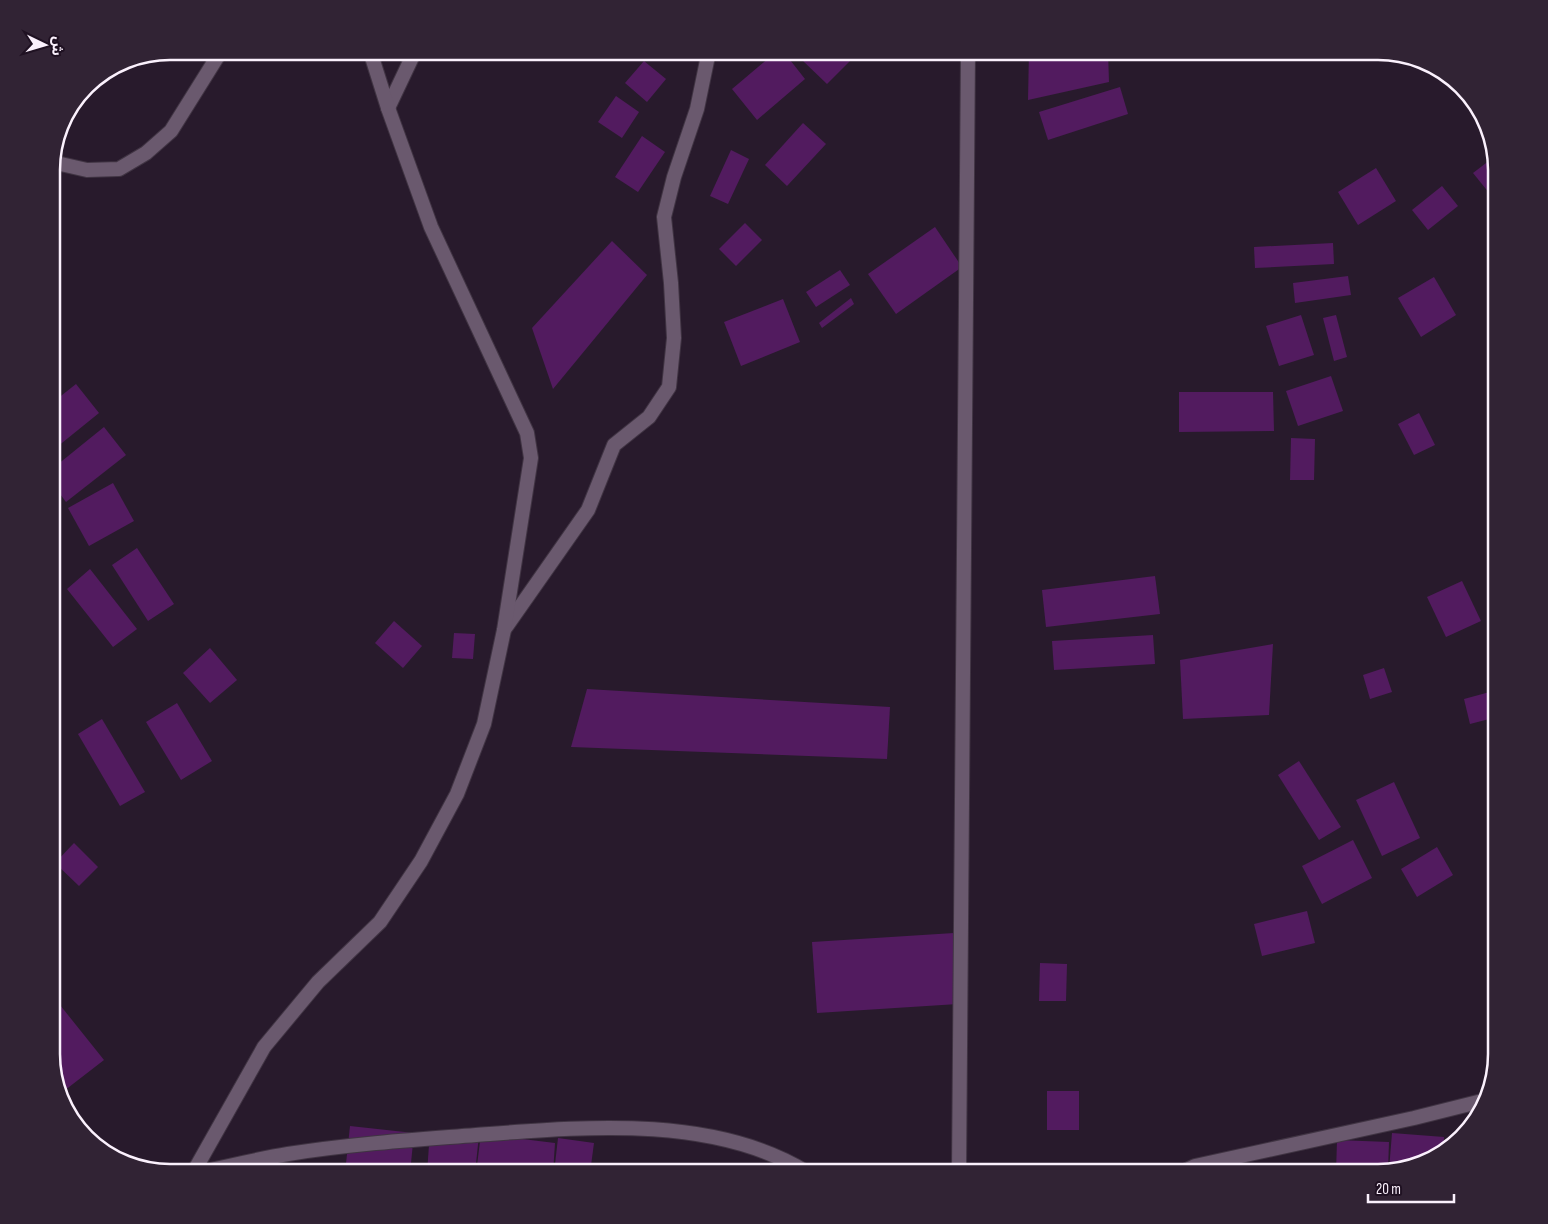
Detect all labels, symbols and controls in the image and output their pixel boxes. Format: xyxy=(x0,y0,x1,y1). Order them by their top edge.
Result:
north arrow xyxy=(20,20,70,70)
text: ش xyxy=(48,36,67,56)
scale bar xyxy=(1368,1172,1454,1204)
text: 20 m xyxy=(1376,1180,1401,1199)

